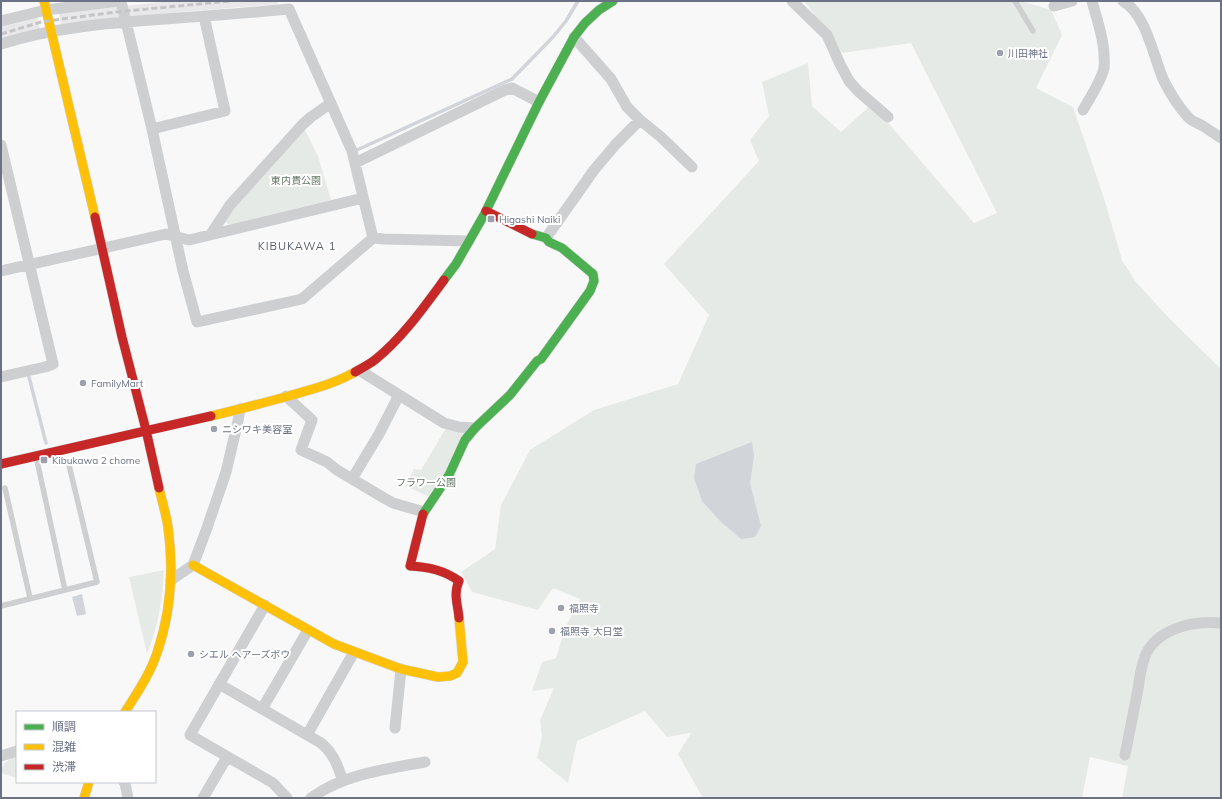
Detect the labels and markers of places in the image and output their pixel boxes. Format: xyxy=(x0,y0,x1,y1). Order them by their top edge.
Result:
place label: 川田神社 xyxy=(1008,47,1048,60)
marker: 川田神社 xyxy=(995,48,1005,58)
place label: Higashi Naiki xyxy=(499,213,560,226)
marker: Higashi Naiki xyxy=(486,214,496,224)
place label: FamilyMart xyxy=(91,377,144,390)
marker: FamilyMart xyxy=(78,378,88,388)
place label: ニシワキ美容室 xyxy=(222,423,292,436)
marker: ニシワキ美容室 xyxy=(209,424,219,434)
place label: Kibukawa 2 chome xyxy=(52,454,140,467)
marker: Kibukawa 2 chome xyxy=(39,455,49,465)
place label: 福照寺 xyxy=(569,602,599,615)
marker: 福照寺 xyxy=(556,603,566,613)
place label: 福照寺 大日堂 xyxy=(560,625,623,638)
marker: 福照寺 大日堂 xyxy=(547,626,557,636)
place label: シエル ヘアーズボウ xyxy=(199,648,291,661)
marker: シエル ヘアーズボウ xyxy=(186,649,196,659)

